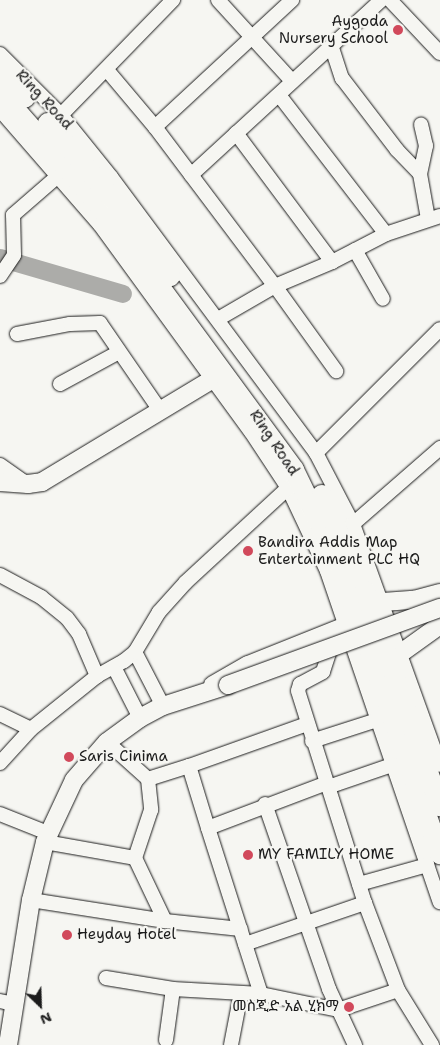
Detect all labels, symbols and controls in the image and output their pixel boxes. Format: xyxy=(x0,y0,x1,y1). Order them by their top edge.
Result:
place label: Aygoda Nursery School xyxy=(279,12,388,47)
marker: Aygoda Nursery School xyxy=(392,24,404,36)
street label: Ring Road xyxy=(12,66,76,134)
street label: Ring Road xyxy=(245,407,303,479)
place label: Bandira Addis Map Entertainment PLC HQ xyxy=(258,533,420,568)
marker: Bandira Addis Map Entertainment PLC HQ xyxy=(242,545,254,557)
place label: Saris Cinima xyxy=(79,748,168,766)
marker: Saris Cinima xyxy=(63,751,75,763)
place label: MY FAMILY HOME xyxy=(258,846,394,864)
marker: MY FAMILY HOME xyxy=(242,849,254,861)
place label: Heyday Hotel xyxy=(77,926,176,944)
marker: Heyday Hotel xyxy=(61,929,73,941)
north arrow xyxy=(15,980,65,1030)
place label: መስጂድ አል ሂክማ xyxy=(232,998,339,1016)
marker: መስጂድ አል ሂክማ xyxy=(343,1001,355,1013)
text: N xyxy=(37,1008,55,1029)

